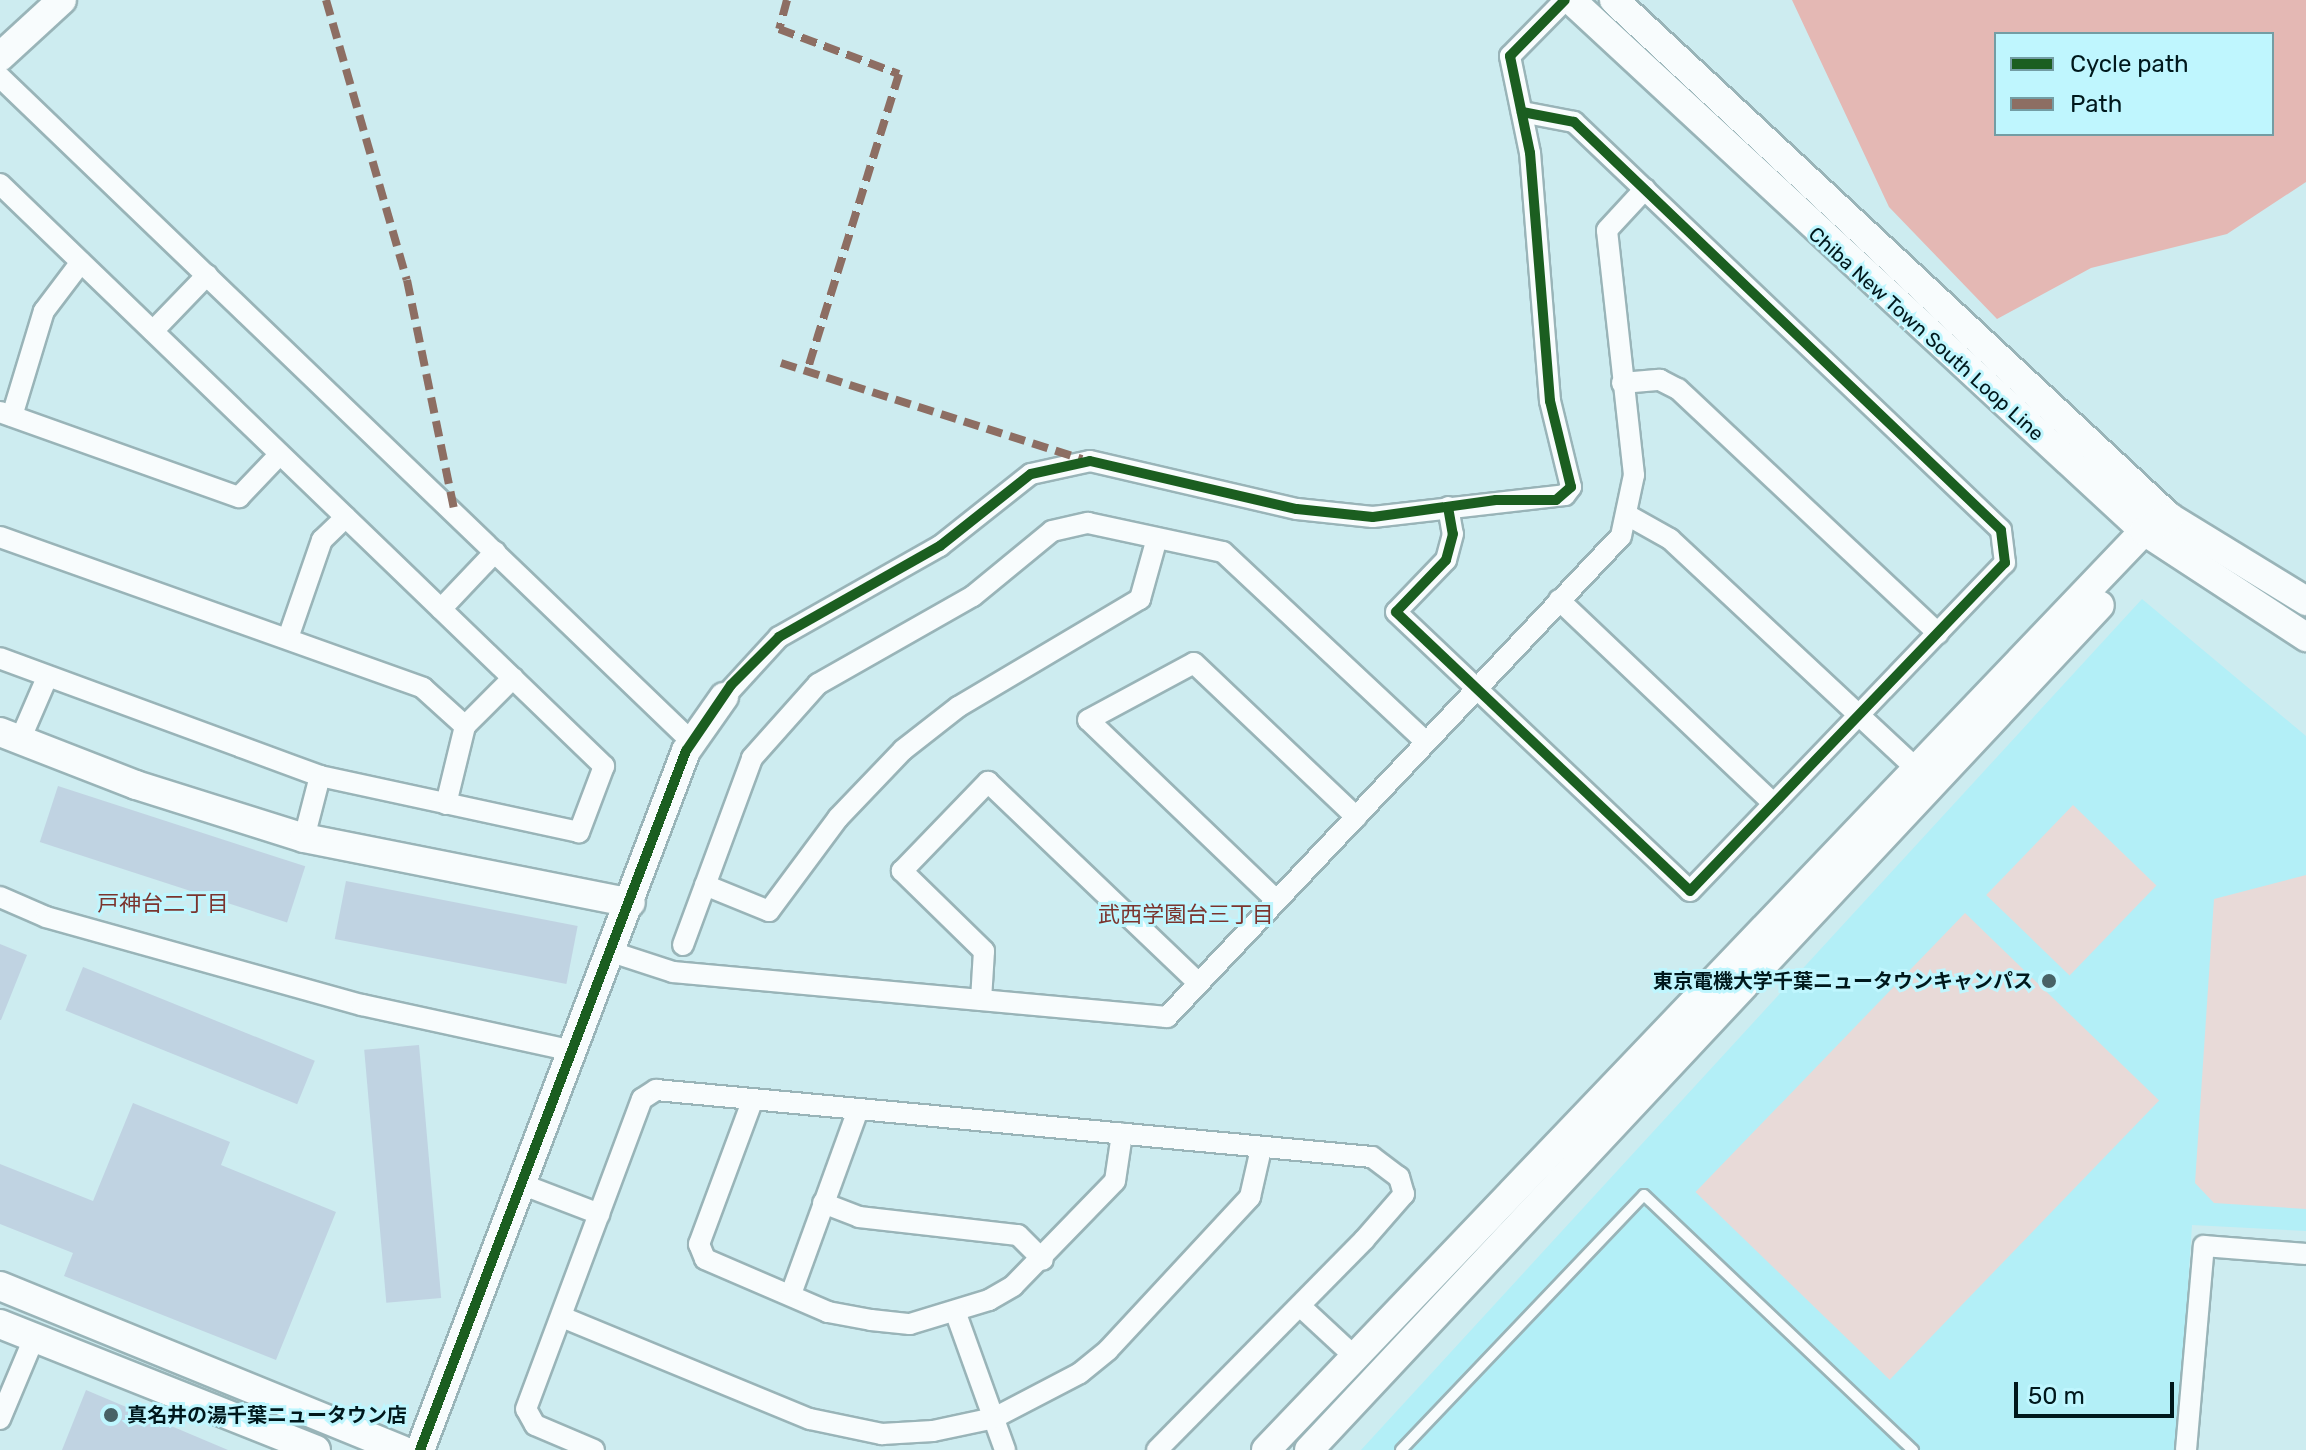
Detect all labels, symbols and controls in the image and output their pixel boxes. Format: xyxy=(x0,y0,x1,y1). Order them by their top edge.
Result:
legend xyxy=(1994,32,2274,136)
text: Cycle path xyxy=(2070,50,2189,78)
text: Path xyxy=(2070,90,2122,118)
street label: Chiba New Town South Loop Line xyxy=(1803,222,2049,446)
district label: 戸神台二丁目 xyxy=(97,891,229,917)
district label: 武西学園台三丁目 xyxy=(1098,902,1274,928)
place label: 東京電機大学千葉ニュータウンキャンパス xyxy=(1653,969,2033,993)
marker: 東京電機大学千葉ニュータウンキャンパス xyxy=(2040,972,2058,990)
scale bar xyxy=(2018,1366,2178,1416)
text: 50 m xyxy=(2028,1382,2085,1410)
place label: 真名井の湯千葉ニュータウン店 xyxy=(127,1403,407,1427)
marker: 真名井の湯千葉ニュータウン店 xyxy=(102,1406,120,1424)

